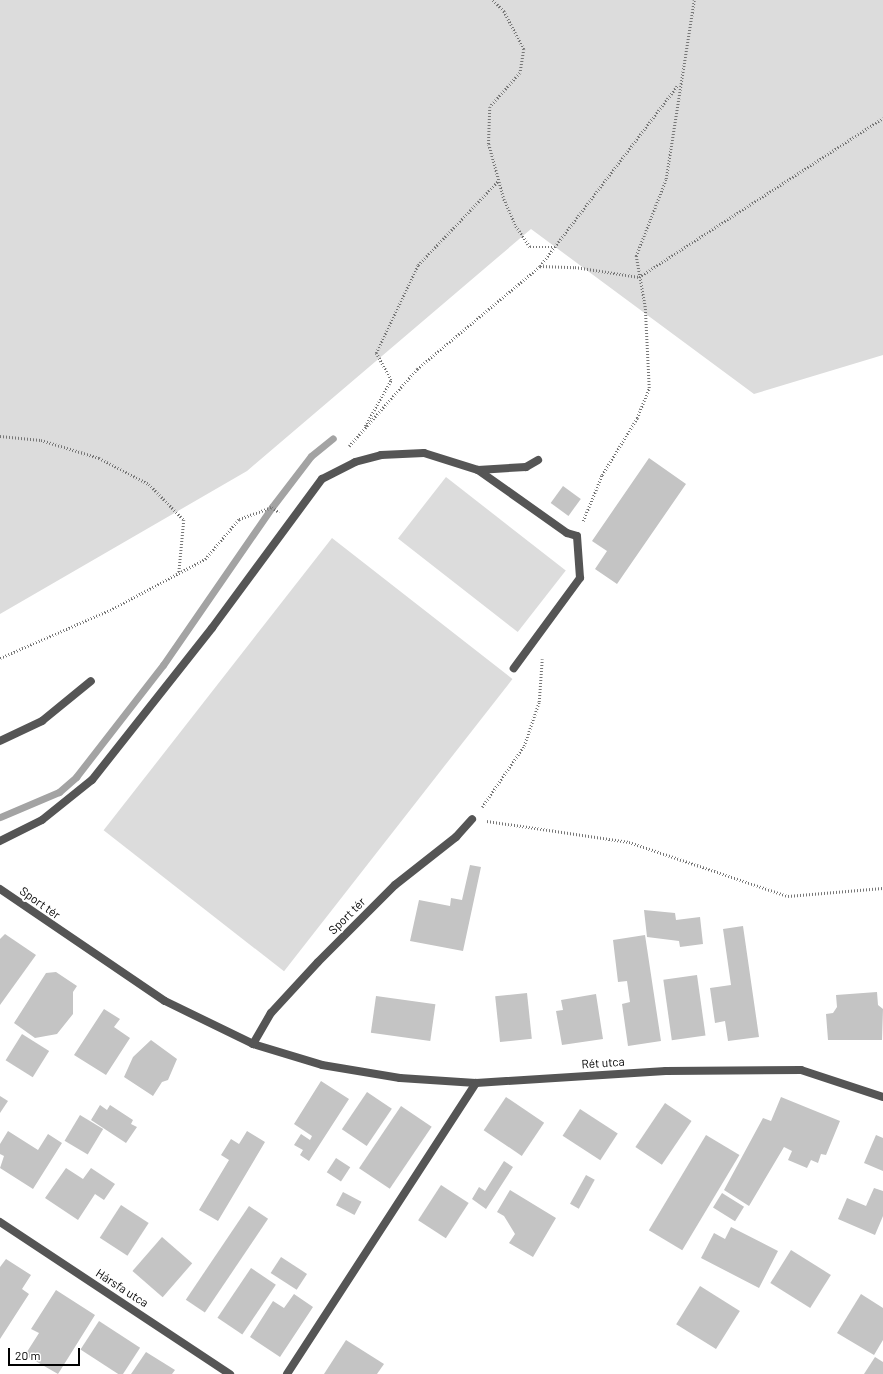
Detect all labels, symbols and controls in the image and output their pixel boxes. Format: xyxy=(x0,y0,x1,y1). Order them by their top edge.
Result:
street label: Sport tér xyxy=(17,884,63,922)
street label: Sport tér xyxy=(326,895,368,937)
street label: Rét utca xyxy=(581,1054,625,1072)
street label: Hársfa utca xyxy=(93,1266,151,1310)
scale bar xyxy=(10,1340,82,1366)
text: 20 m xyxy=(15,1348,41,1362)

